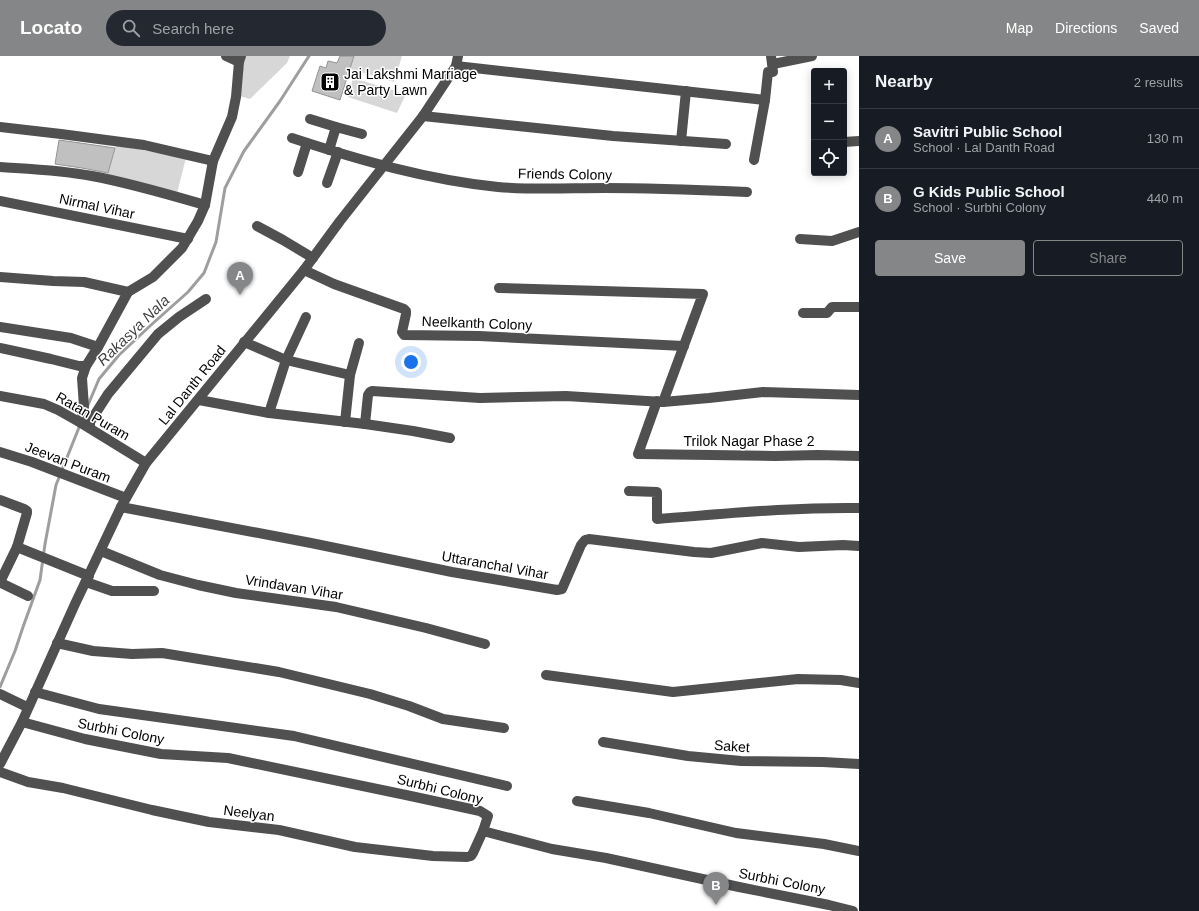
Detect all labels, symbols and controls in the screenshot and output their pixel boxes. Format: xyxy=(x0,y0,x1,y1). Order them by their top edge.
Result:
search box xyxy=(106,10,386,46)
text: Locato xyxy=(20,17,82,38)
icon: search xyxy=(120,17,142,39)
text: Search here xyxy=(152,20,234,37)
text: Map xyxy=(1006,20,1033,36)
text: Directions xyxy=(1055,20,1117,36)
text: Saved xyxy=(1139,20,1179,36)
place label: Jai Lakshmi Marriage & Party Lawn xyxy=(344,66,477,98)
map controls xyxy=(811,68,847,176)
button: + xyxy=(811,68,847,104)
building icon: Jai Lakshmi Marriage & Party Lawn xyxy=(319,71,341,93)
text: Nearby xyxy=(875,72,933,91)
text: 2 results xyxy=(1134,75,1183,90)
button: − xyxy=(811,104,847,140)
text: Savitri Public School xyxy=(913,123,1062,140)
text: A xyxy=(883,131,893,146)
text: 130 m xyxy=(1147,131,1183,146)
button: locate xyxy=(811,140,847,176)
text: School · Lal Danth Road xyxy=(913,140,1055,155)
street label: Friends Colony xyxy=(518,165,612,183)
text: G Kids Public School xyxy=(913,183,1065,200)
street label: Nirmal Vihar xyxy=(58,190,137,222)
text: B xyxy=(883,191,893,206)
text: 440 m xyxy=(1147,191,1183,206)
text: School · Surbhi Colony xyxy=(913,200,1046,215)
button: Save xyxy=(875,240,1025,276)
button: Share xyxy=(1033,240,1183,276)
pin: A xyxy=(227,262,253,295)
water label: Rakasya Nala xyxy=(94,291,172,369)
street label: Neelkanth Colony xyxy=(421,313,533,333)
street label: Lal Danth Road xyxy=(155,342,229,428)
your location xyxy=(401,352,421,372)
street label: Ratan Puram xyxy=(53,388,133,444)
street label: Trilok Nagar Phase 2 xyxy=(684,433,815,449)
street label: Jeevan Puram xyxy=(23,438,113,486)
street label: Uttaranchal Vihar xyxy=(440,548,550,582)
street label: Vrindavan Vihar xyxy=(244,571,344,603)
street label: Surbhi Colony xyxy=(76,715,166,747)
street label: Saket xyxy=(714,737,751,755)
street label: Surbhi Colony xyxy=(395,771,485,807)
street label: Neelyan xyxy=(223,802,275,824)
street label: Surbhi Colony xyxy=(737,865,827,897)
pin: B xyxy=(703,872,729,905)

